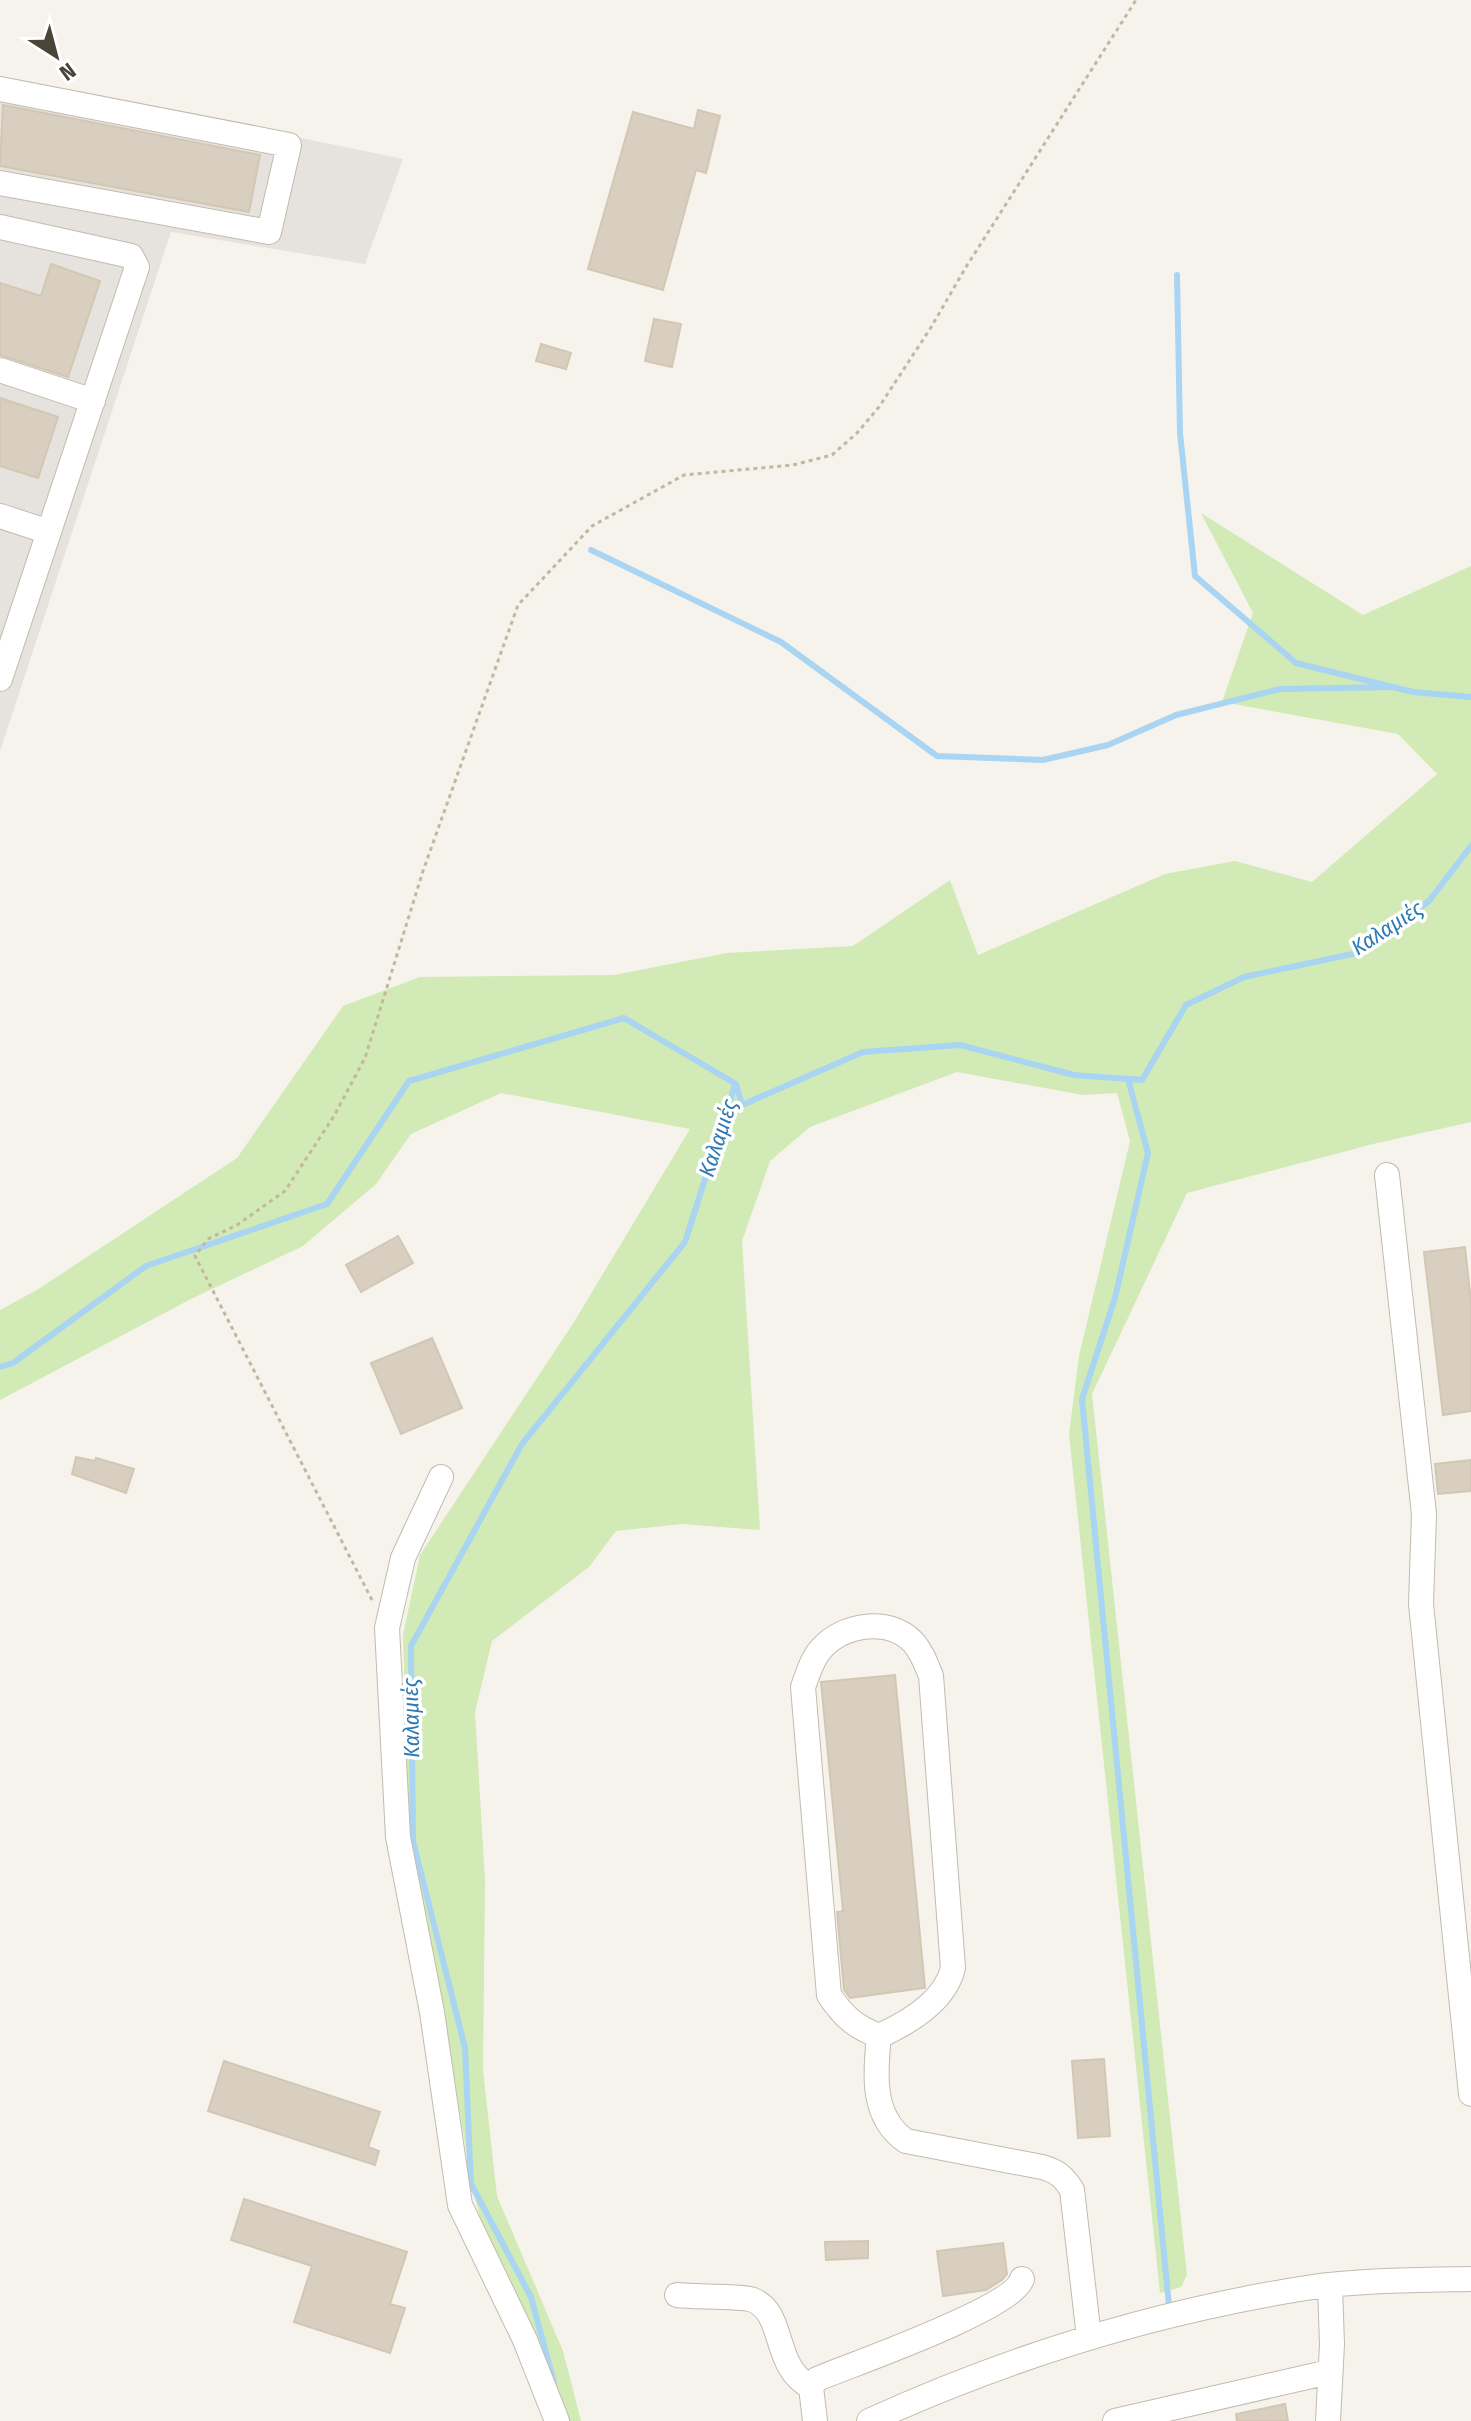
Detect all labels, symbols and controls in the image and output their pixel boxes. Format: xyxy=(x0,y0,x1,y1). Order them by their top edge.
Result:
north arrow xyxy=(16,16,96,96)
text: N xyxy=(54,57,81,87)
water label: Καλαμιές xyxy=(1346,895,1428,961)
water label: Καλαμιές xyxy=(693,1095,743,1180)
water label: Καλαμιές xyxy=(397,1677,425,1758)

